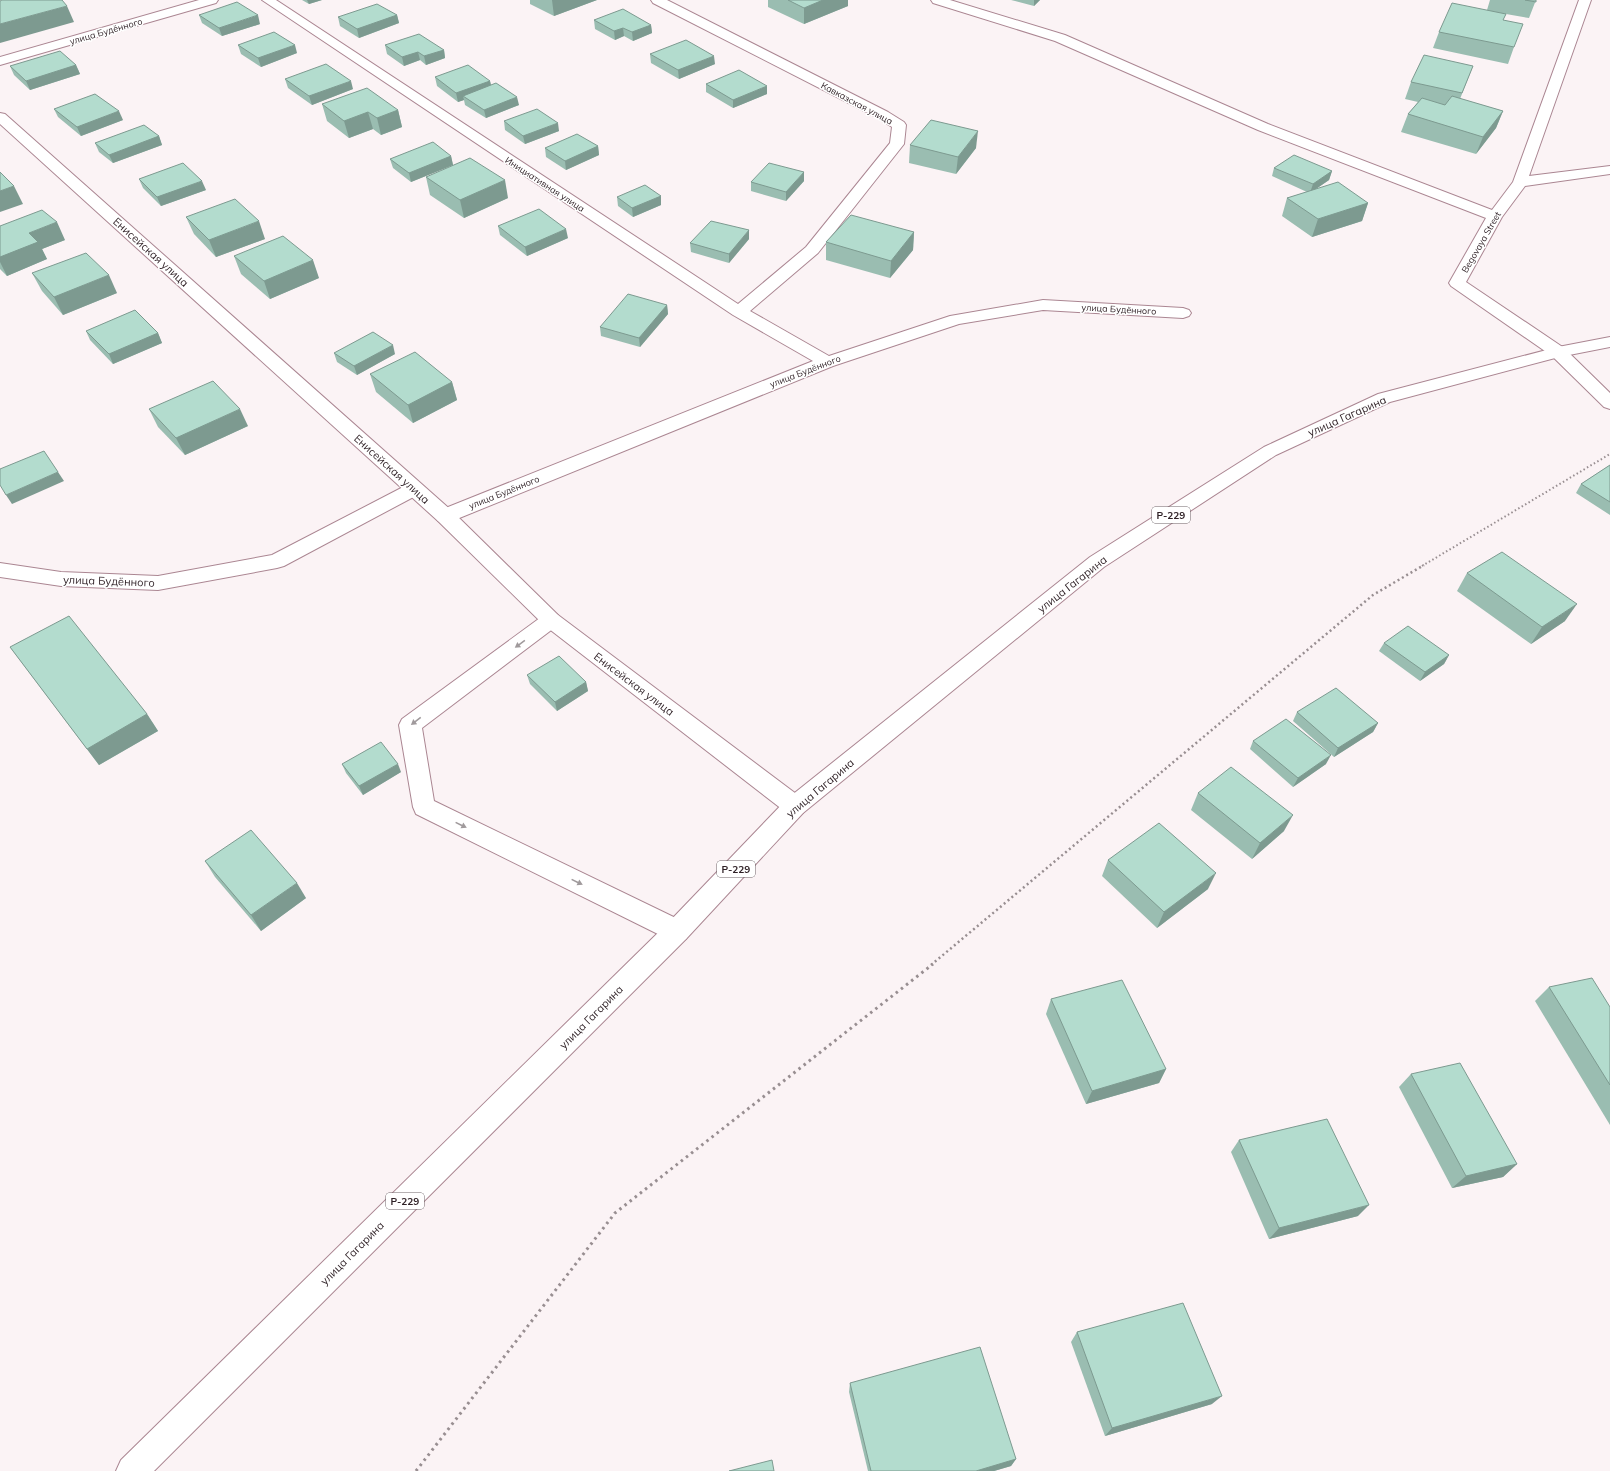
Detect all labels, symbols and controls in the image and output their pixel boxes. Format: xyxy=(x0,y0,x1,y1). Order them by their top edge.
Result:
street label: улица Будённого xyxy=(68,15,144,48)
street label: Кавказская улица xyxy=(819,79,895,127)
street label: Инициативная улица xyxy=(503,154,587,215)
street label: Begovaya Street xyxy=(1459,209,1504,275)
street label: Енисейская улица xyxy=(110,214,192,290)
street label: улица Будённого xyxy=(1081,302,1157,317)
street label: улица Будённого xyxy=(768,352,842,391)
street label: улица Гагарина xyxy=(1306,392,1388,440)
street label: Енисейская улица xyxy=(351,431,433,507)
street label: улица Будённого xyxy=(467,473,541,512)
road number: Р-229 xyxy=(1152,507,1190,523)
street label: улица Гагарина xyxy=(1034,553,1110,615)
street label: улица Будённого xyxy=(63,572,155,590)
one-way arrow xyxy=(515,640,525,648)
street label: Енисейская улица xyxy=(591,649,677,719)
one-way arrow xyxy=(410,717,421,725)
street label: улица Гагарина xyxy=(783,756,857,820)
one-way arrow xyxy=(455,821,466,828)
road number: Р-229 xyxy=(717,861,755,877)
one-way arrow xyxy=(571,879,583,885)
street label: улица Гагарина xyxy=(556,982,626,1052)
road number: Р-229 xyxy=(386,1193,424,1209)
street label: улица Гагарина xyxy=(317,1218,387,1288)

